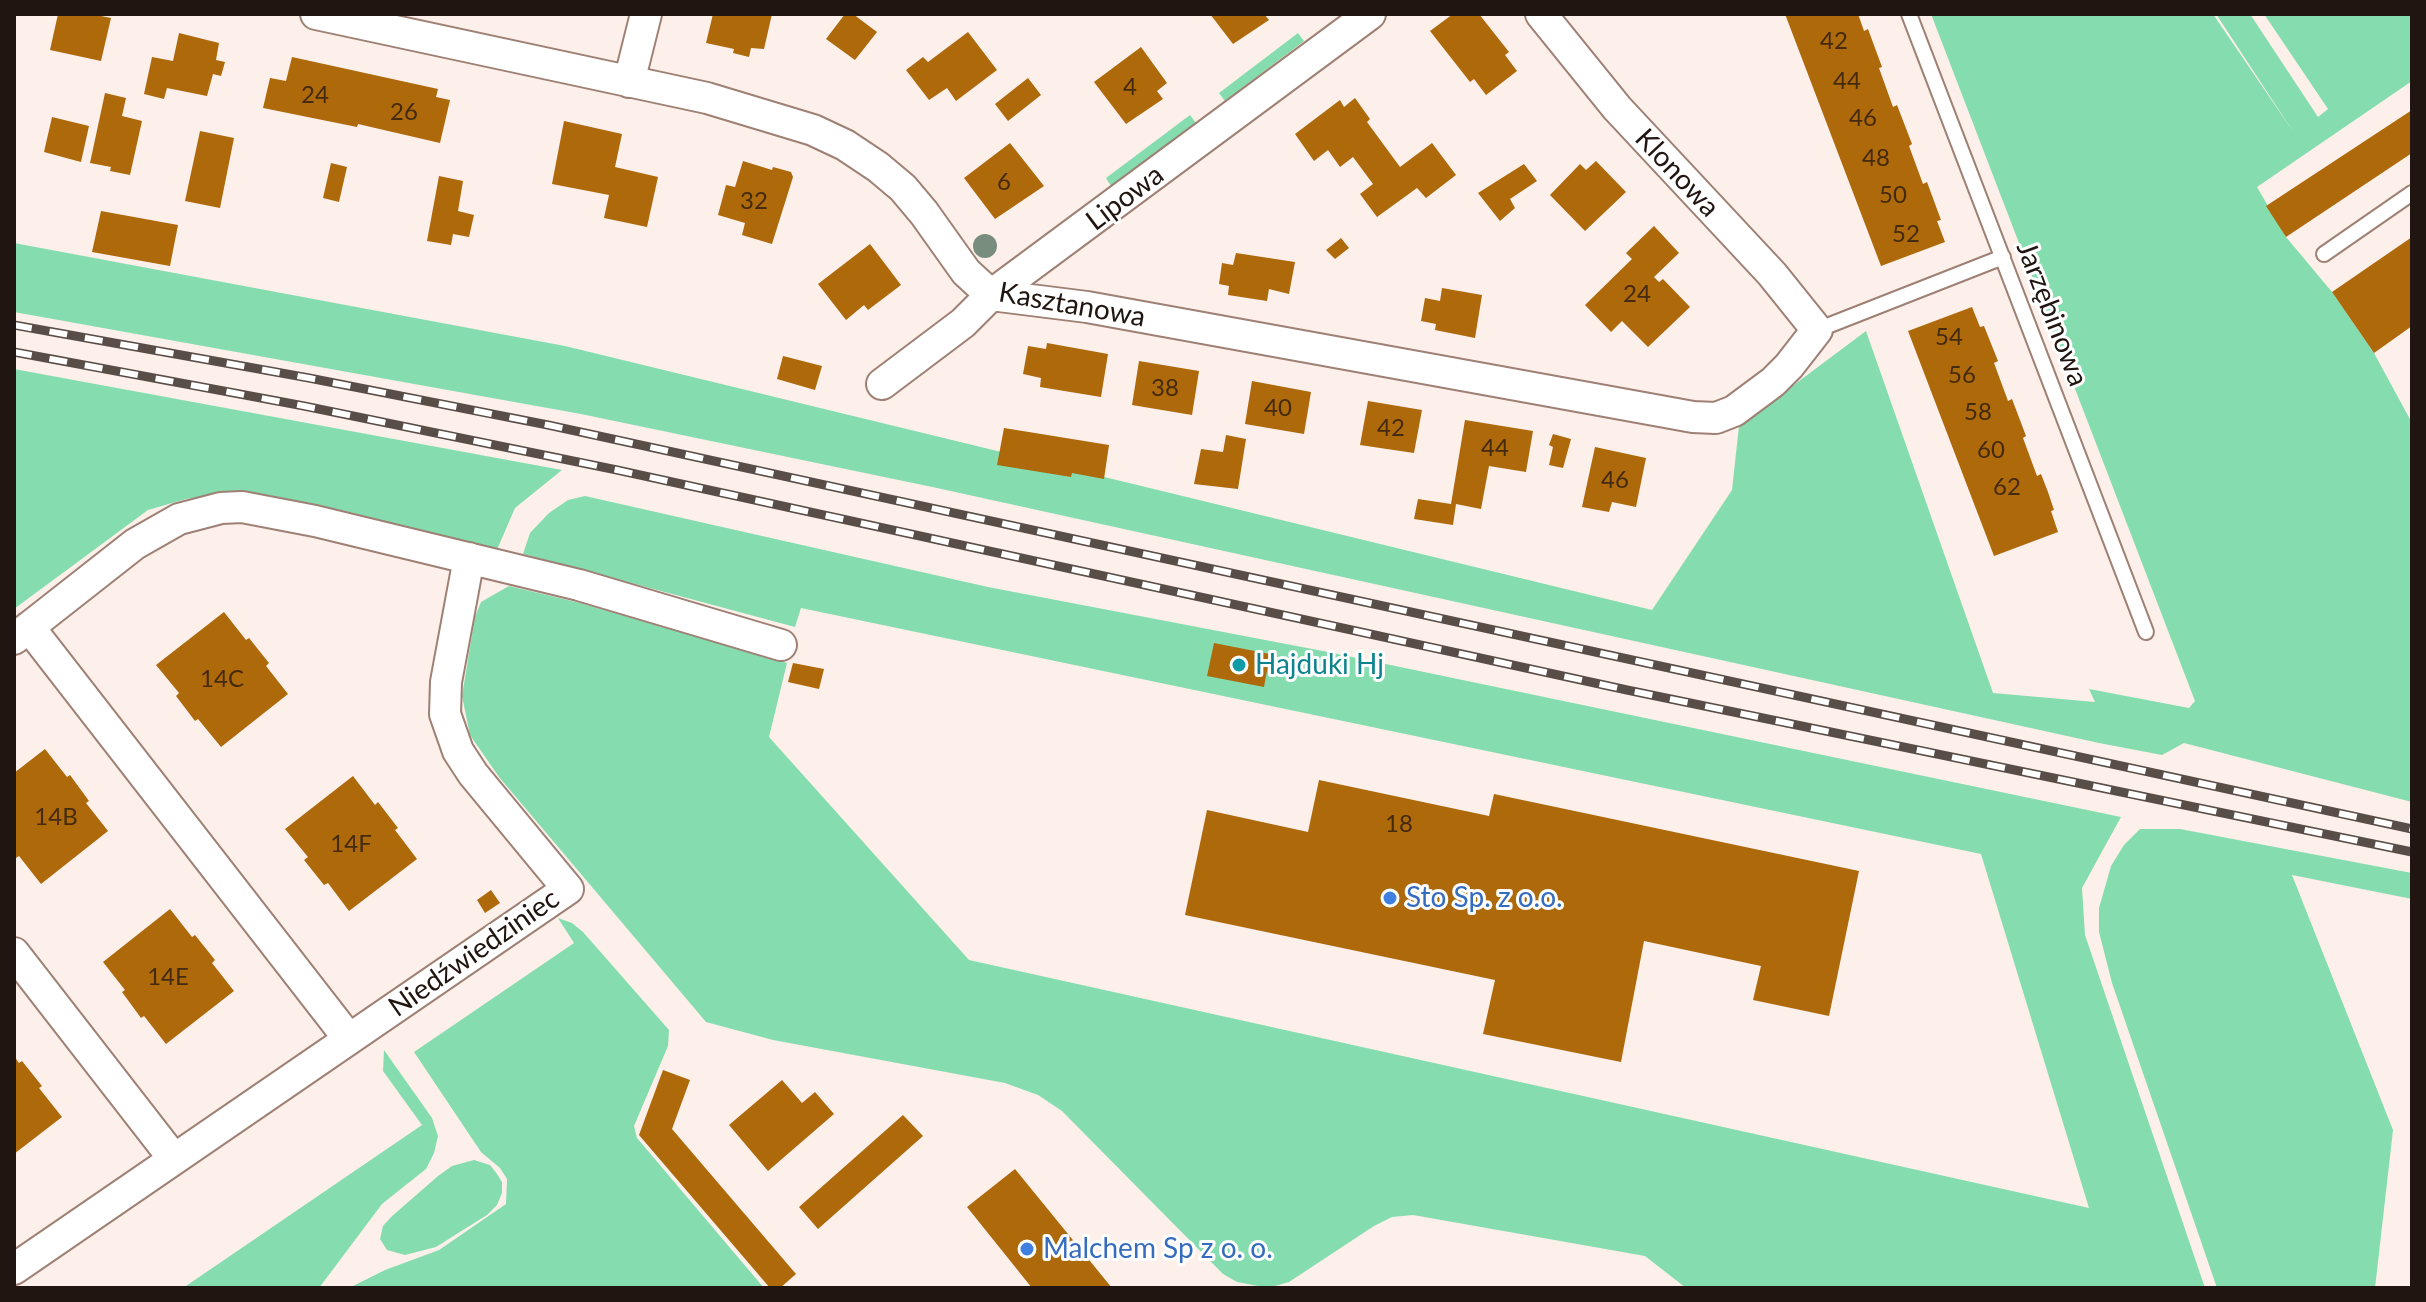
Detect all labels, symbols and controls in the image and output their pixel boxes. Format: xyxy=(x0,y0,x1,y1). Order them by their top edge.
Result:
house number: 42 xyxy=(1820,27,1848,55)
house number: 44 xyxy=(1833,67,1861,95)
house number: 4 xyxy=(1123,73,1137,101)
house number: 24 xyxy=(301,81,329,109)
house number: 26 xyxy=(390,98,418,126)
house number: 46 xyxy=(1849,104,1877,132)
street label: Klonowa xyxy=(1628,122,1726,224)
house number: 48 xyxy=(1862,144,1890,172)
street label: Lipowa xyxy=(1080,158,1170,238)
house number: 6 xyxy=(997,168,1011,196)
house number: 50 xyxy=(1879,181,1907,209)
house number: 32 xyxy=(740,187,768,215)
house number: 52 xyxy=(1892,220,1920,248)
street label: Jarzębinowa xyxy=(2009,237,2095,391)
street label: Kasztanowa xyxy=(996,276,1148,334)
house number: 24 xyxy=(1623,280,1651,308)
house number: 54 xyxy=(1935,323,1963,351)
house number: 56 xyxy=(1948,361,1976,389)
house number: 38 xyxy=(1151,374,1179,402)
house number: 40 xyxy=(1264,394,1292,422)
house number: 58 xyxy=(1964,398,1992,426)
house number: 42 xyxy=(1377,414,1405,442)
house number: 44 xyxy=(1481,434,1509,462)
house number: 60 xyxy=(1977,436,2005,464)
house number: 46 xyxy=(1601,466,1629,494)
house number: 62 xyxy=(1993,473,2021,501)
place label: Hajduki Hj xyxy=(1255,648,1384,682)
marker: Hajduki Hj xyxy=(1230,656,1248,674)
house number: 14C xyxy=(200,665,244,693)
house number: 14B xyxy=(34,803,78,831)
house number: 18 xyxy=(1385,810,1413,838)
house number: 14F xyxy=(330,830,372,858)
place label: Sto Sp. z o.o. xyxy=(1406,881,1563,915)
street label: Niedźwiedziniec xyxy=(382,882,566,1024)
marker: Sto Sp. z o.o. xyxy=(1381,889,1399,907)
house number: 14E xyxy=(147,963,189,991)
place label: Malchem Sp z o. o. xyxy=(1043,1232,1273,1266)
marker: Malchem Sp z o. o. xyxy=(1018,1240,1036,1258)

